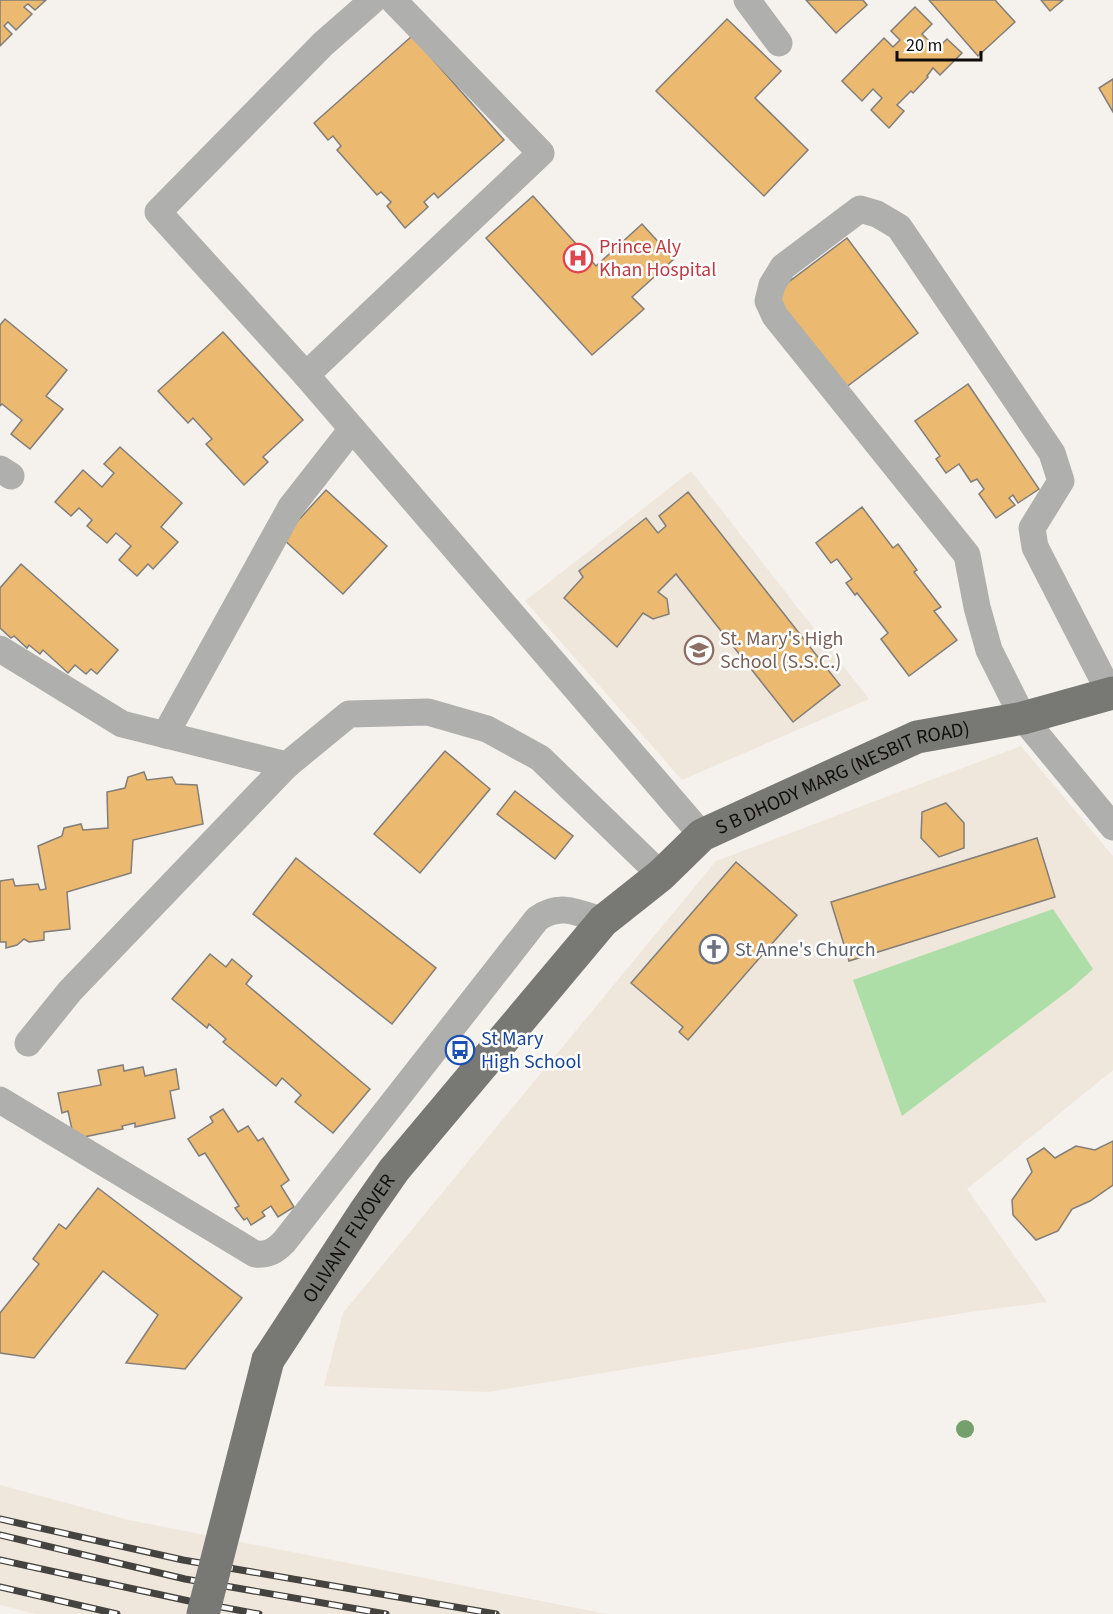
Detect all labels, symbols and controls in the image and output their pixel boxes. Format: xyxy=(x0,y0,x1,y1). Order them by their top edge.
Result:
scale bar xyxy=(897,24,981,62)
text: 20 m xyxy=(906,33,942,58)
place label: Prince Aly Khan Hospital xyxy=(599,233,716,284)
hospital icon: Prince Aly Khan Hospital xyxy=(562,242,594,274)
place label: St. Mary's High School (S.S.C.) xyxy=(720,625,843,676)
school or university icon: St. Mary's High School (S.S.C.) xyxy=(683,634,715,666)
street label: S B DHODY MARG (NESBIT ROAD) xyxy=(711,715,972,842)
church icon: St Anne's Church xyxy=(698,933,730,965)
place label: St Anne's Church xyxy=(735,936,876,964)
place label: St Mary High School xyxy=(481,1025,581,1076)
bus stop icon: St Mary High School xyxy=(444,1034,476,1066)
street label: OLIVANT FLYOVER xyxy=(296,1168,402,1309)

